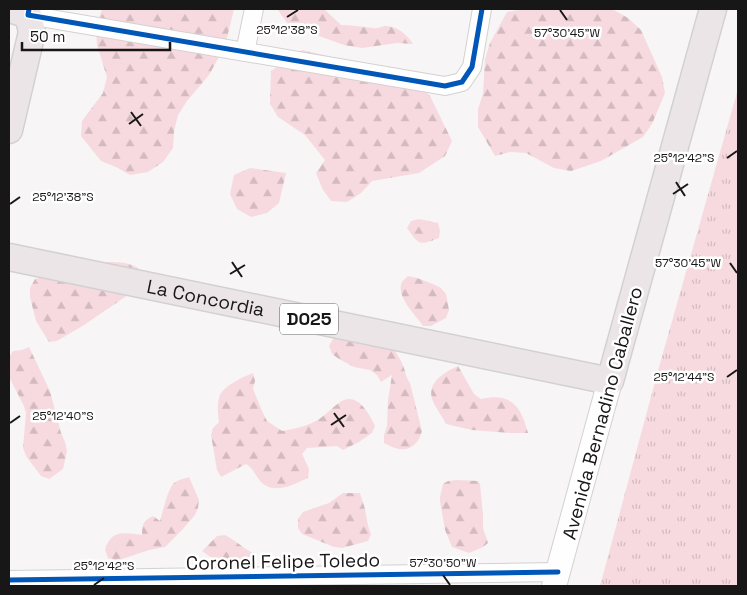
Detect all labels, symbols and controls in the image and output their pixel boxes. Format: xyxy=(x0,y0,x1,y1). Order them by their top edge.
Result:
scale bar xyxy=(22,20,170,52)
text: 25°12'38"S xyxy=(256,22,318,38)
text: 57°30'45"W xyxy=(534,25,601,41)
text: 50 m xyxy=(30,27,65,46)
text: 25°12'42"S xyxy=(654,150,714,166)
text: 25°12'38"S xyxy=(32,189,94,205)
text: 57°30'45"W xyxy=(655,255,722,271)
street label: La Concordia xyxy=(145,274,267,322)
street label: Avenida Bernadino Caballero xyxy=(557,284,648,542)
road number: D025 xyxy=(280,304,338,334)
text: 25°12'44"S xyxy=(654,369,714,385)
text: 25°12'40"S xyxy=(32,408,94,424)
street label: Coronel Felipe Toledo xyxy=(186,547,380,576)
text: 57°30'50"W xyxy=(410,555,477,571)
text: 25°12'42"S xyxy=(74,558,134,574)

